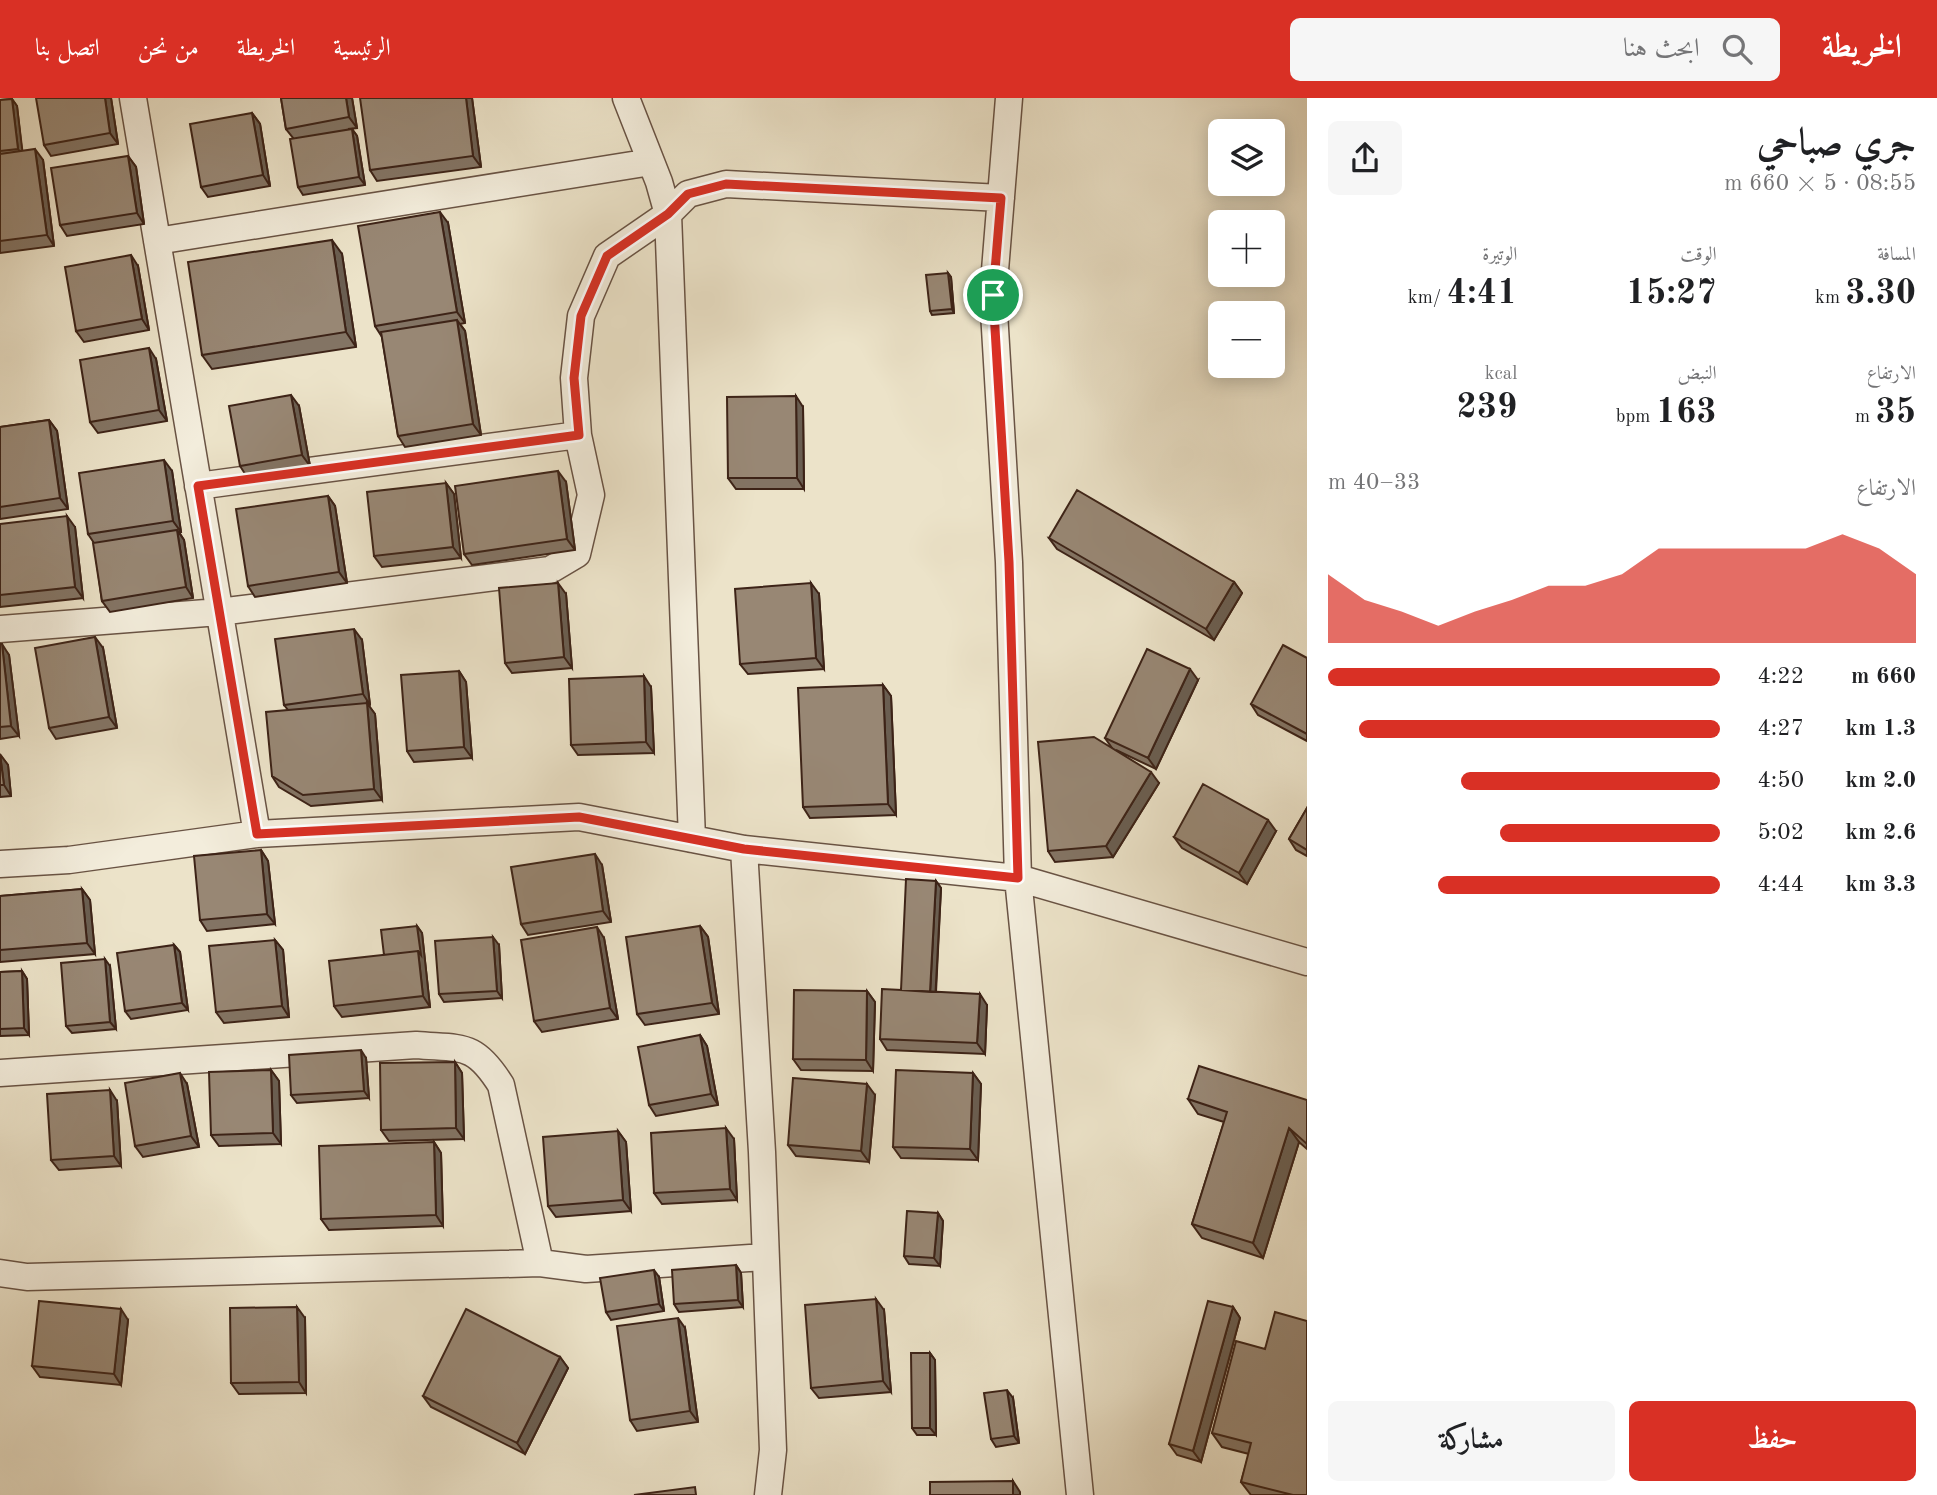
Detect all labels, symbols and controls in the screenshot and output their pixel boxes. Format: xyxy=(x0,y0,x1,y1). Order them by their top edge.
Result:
search box xyxy=(1290,18,1780,81)
icon: search xyxy=(1718,30,1756,68)
text: الخريطة xyxy=(1822,32,1902,65)
text: ابحث هنا xyxy=(1623,36,1700,62)
text: اتصل بنا xyxy=(35,37,100,61)
text: من نحن xyxy=(138,37,199,61)
text: الخريطة xyxy=(237,37,295,61)
text: الرئيسية xyxy=(333,37,391,61)
map controls xyxy=(1208,119,1285,378)
button: layers xyxy=(1208,119,1285,196)
button: share xyxy=(1328,121,1402,195)
text: جري صباحي xyxy=(1757,125,1916,163)
text: 08:55 · 5 × 660 m xyxy=(1724,172,1916,195)
button: + xyxy=(1208,210,1285,287)
text: الوتيرة xyxy=(1482,246,1517,265)
text: الوقت xyxy=(1680,246,1717,265)
text: المسافة xyxy=(1877,246,1916,265)
pin xyxy=(963,265,1023,325)
icon: arrive xyxy=(974,276,1012,314)
text: 4:41 xyxy=(1447,276,1517,311)
text: 15:27 xyxy=(1626,276,1717,311)
text: 3.30 xyxy=(1845,276,1916,311)
text: /km xyxy=(1408,289,1447,308)
text: km xyxy=(1815,289,1845,308)
button: − xyxy=(1208,301,1285,378)
text: kcal xyxy=(1485,365,1517,384)
text: النبض xyxy=(1678,365,1717,384)
text: الارتفاع xyxy=(1867,365,1916,384)
text: 239 xyxy=(1456,390,1517,425)
text: 163 xyxy=(1656,395,1717,430)
text: 35 xyxy=(1875,395,1916,430)
text: bpm xyxy=(1616,408,1656,427)
text: m xyxy=(1855,408,1875,427)
text: 33–40 m xyxy=(1328,471,1420,494)
text: الارتفاع xyxy=(1856,477,1916,500)
text: 4:22 xyxy=(1758,665,1804,688)
text: 660 m xyxy=(1851,665,1916,688)
text: 4:27 xyxy=(1758,717,1804,740)
text: 1.3 km xyxy=(1845,717,1916,740)
text: 4:50 xyxy=(1758,769,1804,792)
text: 2.0 km xyxy=(1845,769,1916,792)
text: 5:02 xyxy=(1758,821,1804,844)
text: 2.6 km xyxy=(1845,821,1916,844)
text: 4:44 xyxy=(1758,873,1804,896)
text: 3.3 km xyxy=(1845,873,1916,896)
button: مشاركة xyxy=(1328,1401,1615,1481)
button: حفظ xyxy=(1629,1401,1916,1481)

